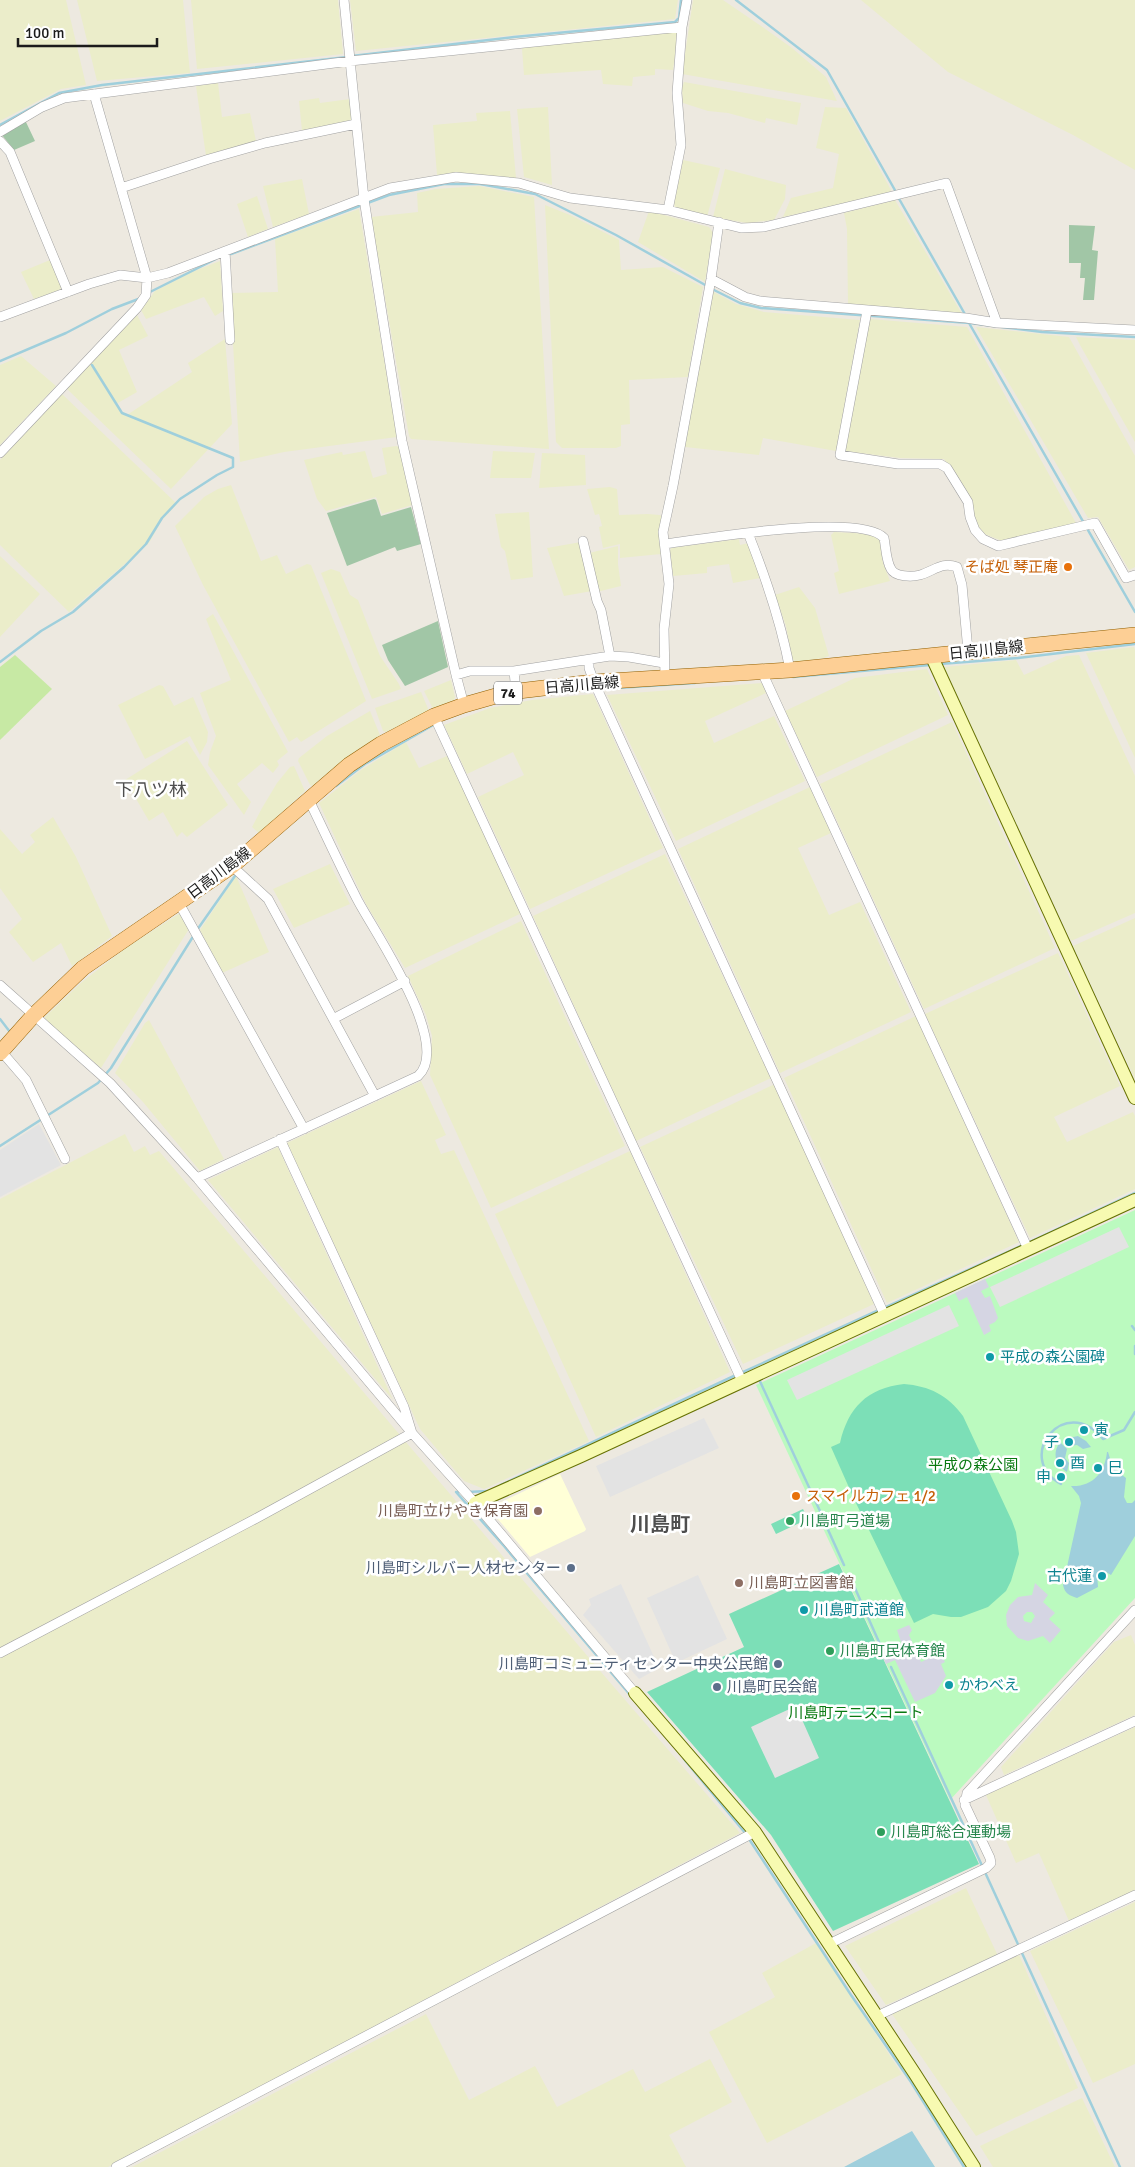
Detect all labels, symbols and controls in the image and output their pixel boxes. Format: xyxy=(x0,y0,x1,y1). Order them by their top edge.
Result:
scale bar xyxy=(18,15,156,47)
text: 100 m xyxy=(25,24,65,42)
place label: そば処 琴正庵 xyxy=(965,558,1058,576)
marker: そば処 琴正庵 xyxy=(1062,561,1074,573)
street label: 日高川島線 xyxy=(948,637,1024,663)
street label: 日高川島線 xyxy=(544,673,620,697)
road number: 74 xyxy=(494,681,522,704)
district label: 下八ツ林 xyxy=(115,779,187,801)
street label: 日高川島線 xyxy=(184,843,254,903)
place label: 平成の森公園碑 xyxy=(1000,1348,1105,1366)
marker: 平成の森公園碑 xyxy=(984,1351,996,1363)
place label: 寅 xyxy=(1094,1421,1109,1439)
marker: 寅 xyxy=(1078,1424,1090,1436)
place label: 子 xyxy=(1044,1433,1059,1451)
marker: 子 xyxy=(1063,1436,1075,1448)
place label: 酉 xyxy=(1070,1454,1085,1472)
park label: 平成の森公園 xyxy=(928,1456,1018,1474)
marker: 酉 xyxy=(1054,1457,1066,1469)
place label: 巳 xyxy=(1108,1459,1123,1477)
marker: 巳 xyxy=(1092,1462,1104,1474)
place label: 申 xyxy=(1036,1468,1051,1486)
marker: 申 xyxy=(1055,1471,1067,1483)
place label: スマイルカフェ 1/2 xyxy=(806,1487,936,1505)
marker: スマイルカフェ 1/2 xyxy=(790,1490,802,1502)
place label: 川島町立けやき保育園 xyxy=(378,1502,528,1520)
marker: 川島町立けやき保育園 xyxy=(532,1505,544,1517)
district label: 川島町 xyxy=(630,1512,690,1537)
place label: 川島町弓道場 xyxy=(800,1512,890,1530)
marker: 川島町弓道場 xyxy=(784,1515,796,1527)
place label: 川島町シルバー人材センター xyxy=(366,1559,561,1577)
marker: 川島町シルバー人材センター xyxy=(565,1562,577,1574)
place label: 古代蓮 xyxy=(1047,1567,1092,1585)
marker: 古代蓮 xyxy=(1096,1570,1108,1582)
place label: 川島町立図書館 xyxy=(749,1574,854,1592)
marker: 川島町立図書館 xyxy=(733,1577,745,1589)
place label: 川島町武道館 xyxy=(814,1601,904,1619)
marker: 川島町武道館 xyxy=(798,1604,810,1616)
place label: 川島町民体育館 xyxy=(840,1642,945,1660)
marker: 川島町民体育館 xyxy=(824,1645,836,1657)
place label: 川島町コミュニティセンター中央公民館 xyxy=(499,1655,768,1673)
marker: 川島町コミュニティセンター中央公民館 xyxy=(772,1658,784,1670)
place label: かわべえ xyxy=(959,1676,1019,1694)
place label: 川島町民会館 xyxy=(727,1678,817,1696)
marker: かわべえ xyxy=(943,1679,955,1691)
marker: 川島町民会館 xyxy=(711,1681,723,1693)
park label: 川島町テニスコート xyxy=(788,1704,924,1722)
place label: 川島町総合運動場 xyxy=(891,1823,1011,1841)
marker: 川島町総合運動場 xyxy=(875,1826,887,1838)

